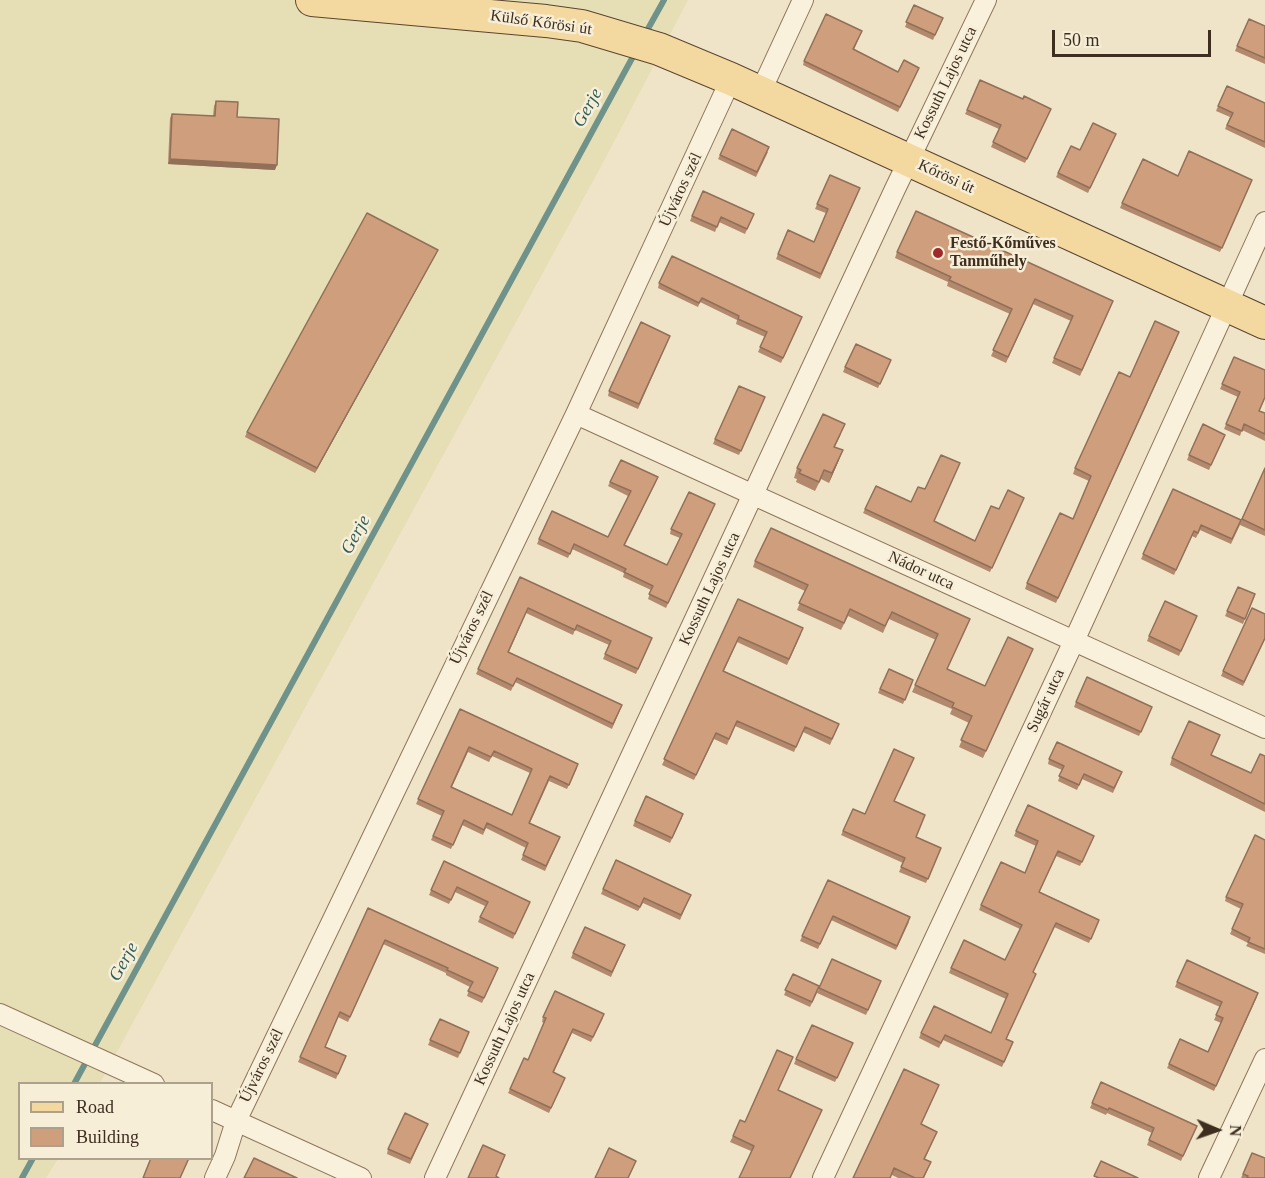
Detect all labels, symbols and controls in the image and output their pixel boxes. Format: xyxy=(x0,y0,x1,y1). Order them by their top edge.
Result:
street label: Külső Kőrösi út xyxy=(489,6,593,40)
scale bar xyxy=(1055,18,1214,56)
street label: Kossuth Lajos utca xyxy=(910,24,982,142)
text: 50 m xyxy=(1063,30,1100,50)
water label: Gerje xyxy=(569,85,607,131)
street label: Újváros szél xyxy=(655,150,707,230)
street label: Kőrösi út xyxy=(915,156,977,198)
place label: Festő-Kőműves Tanműhely xyxy=(950,234,1056,272)
marker: Festő-Kőműves Tanműhely xyxy=(931,246,945,260)
water label: Gerje xyxy=(337,512,375,558)
street label: Kossuth Lajos utca xyxy=(675,529,745,649)
street label: Nádor utca xyxy=(885,547,957,595)
street label: Újváros szél xyxy=(446,588,498,668)
street label: Sugár utca xyxy=(1023,666,1069,736)
water label: Gerje xyxy=(105,939,143,985)
street label: Kossuth Lajos utca xyxy=(470,969,540,1089)
street label: Újváros szél xyxy=(236,1026,288,1106)
legend xyxy=(18,1082,213,1160)
text: Road xyxy=(76,1097,114,1117)
north arrow xyxy=(1187,1100,1247,1160)
text: N xyxy=(1227,1125,1244,1137)
text: Building xyxy=(76,1127,139,1147)

